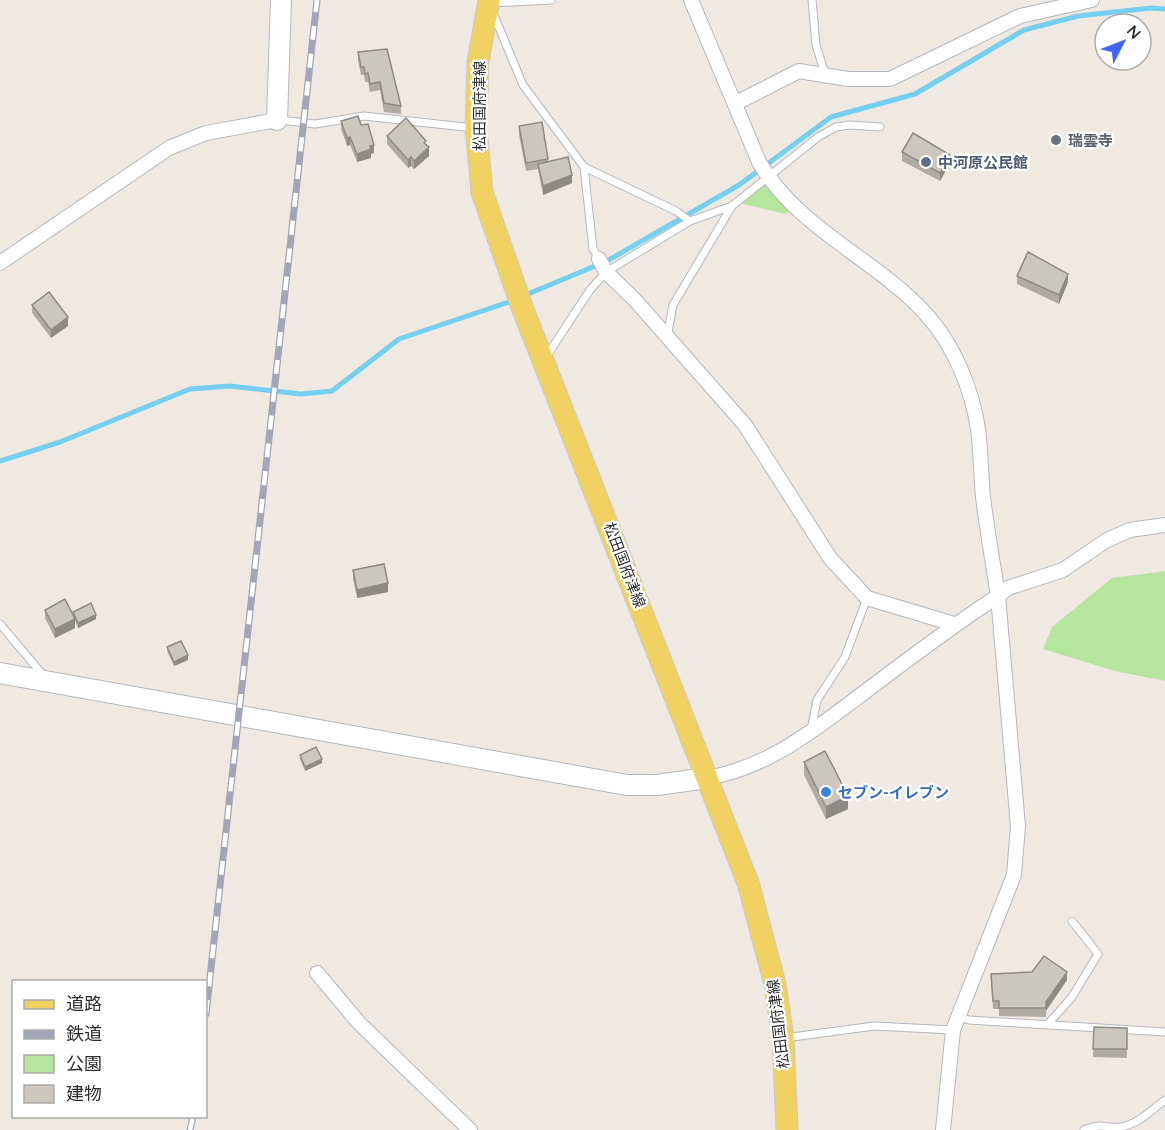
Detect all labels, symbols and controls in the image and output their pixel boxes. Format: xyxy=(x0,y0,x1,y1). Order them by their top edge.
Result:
north arrow xyxy=(1093,12,1153,72)
text: N xyxy=(1123,21,1146,43)
street label: 松田国府津線 xyxy=(470,61,489,151)
place label: 瑞雲寺 xyxy=(1068,131,1113,150)
marker: 瑞雲寺 xyxy=(1049,133,1063,147)
place label: 中河原公民館 xyxy=(938,153,1028,172)
marker: 中河原公民館 xyxy=(919,155,933,169)
street label: 松田国府津線 xyxy=(600,520,650,610)
place label: セブン-イレブン xyxy=(838,783,949,802)
marker: セブン-イレブン xyxy=(819,785,833,799)
street label: 松田国府津線 xyxy=(763,978,793,1070)
legend xyxy=(12,980,207,1118)
text: 道路 xyxy=(66,992,102,1015)
text: 鉄道 xyxy=(66,1022,102,1045)
text: 公園 xyxy=(66,1052,102,1075)
text: 建物 xyxy=(66,1082,102,1105)

